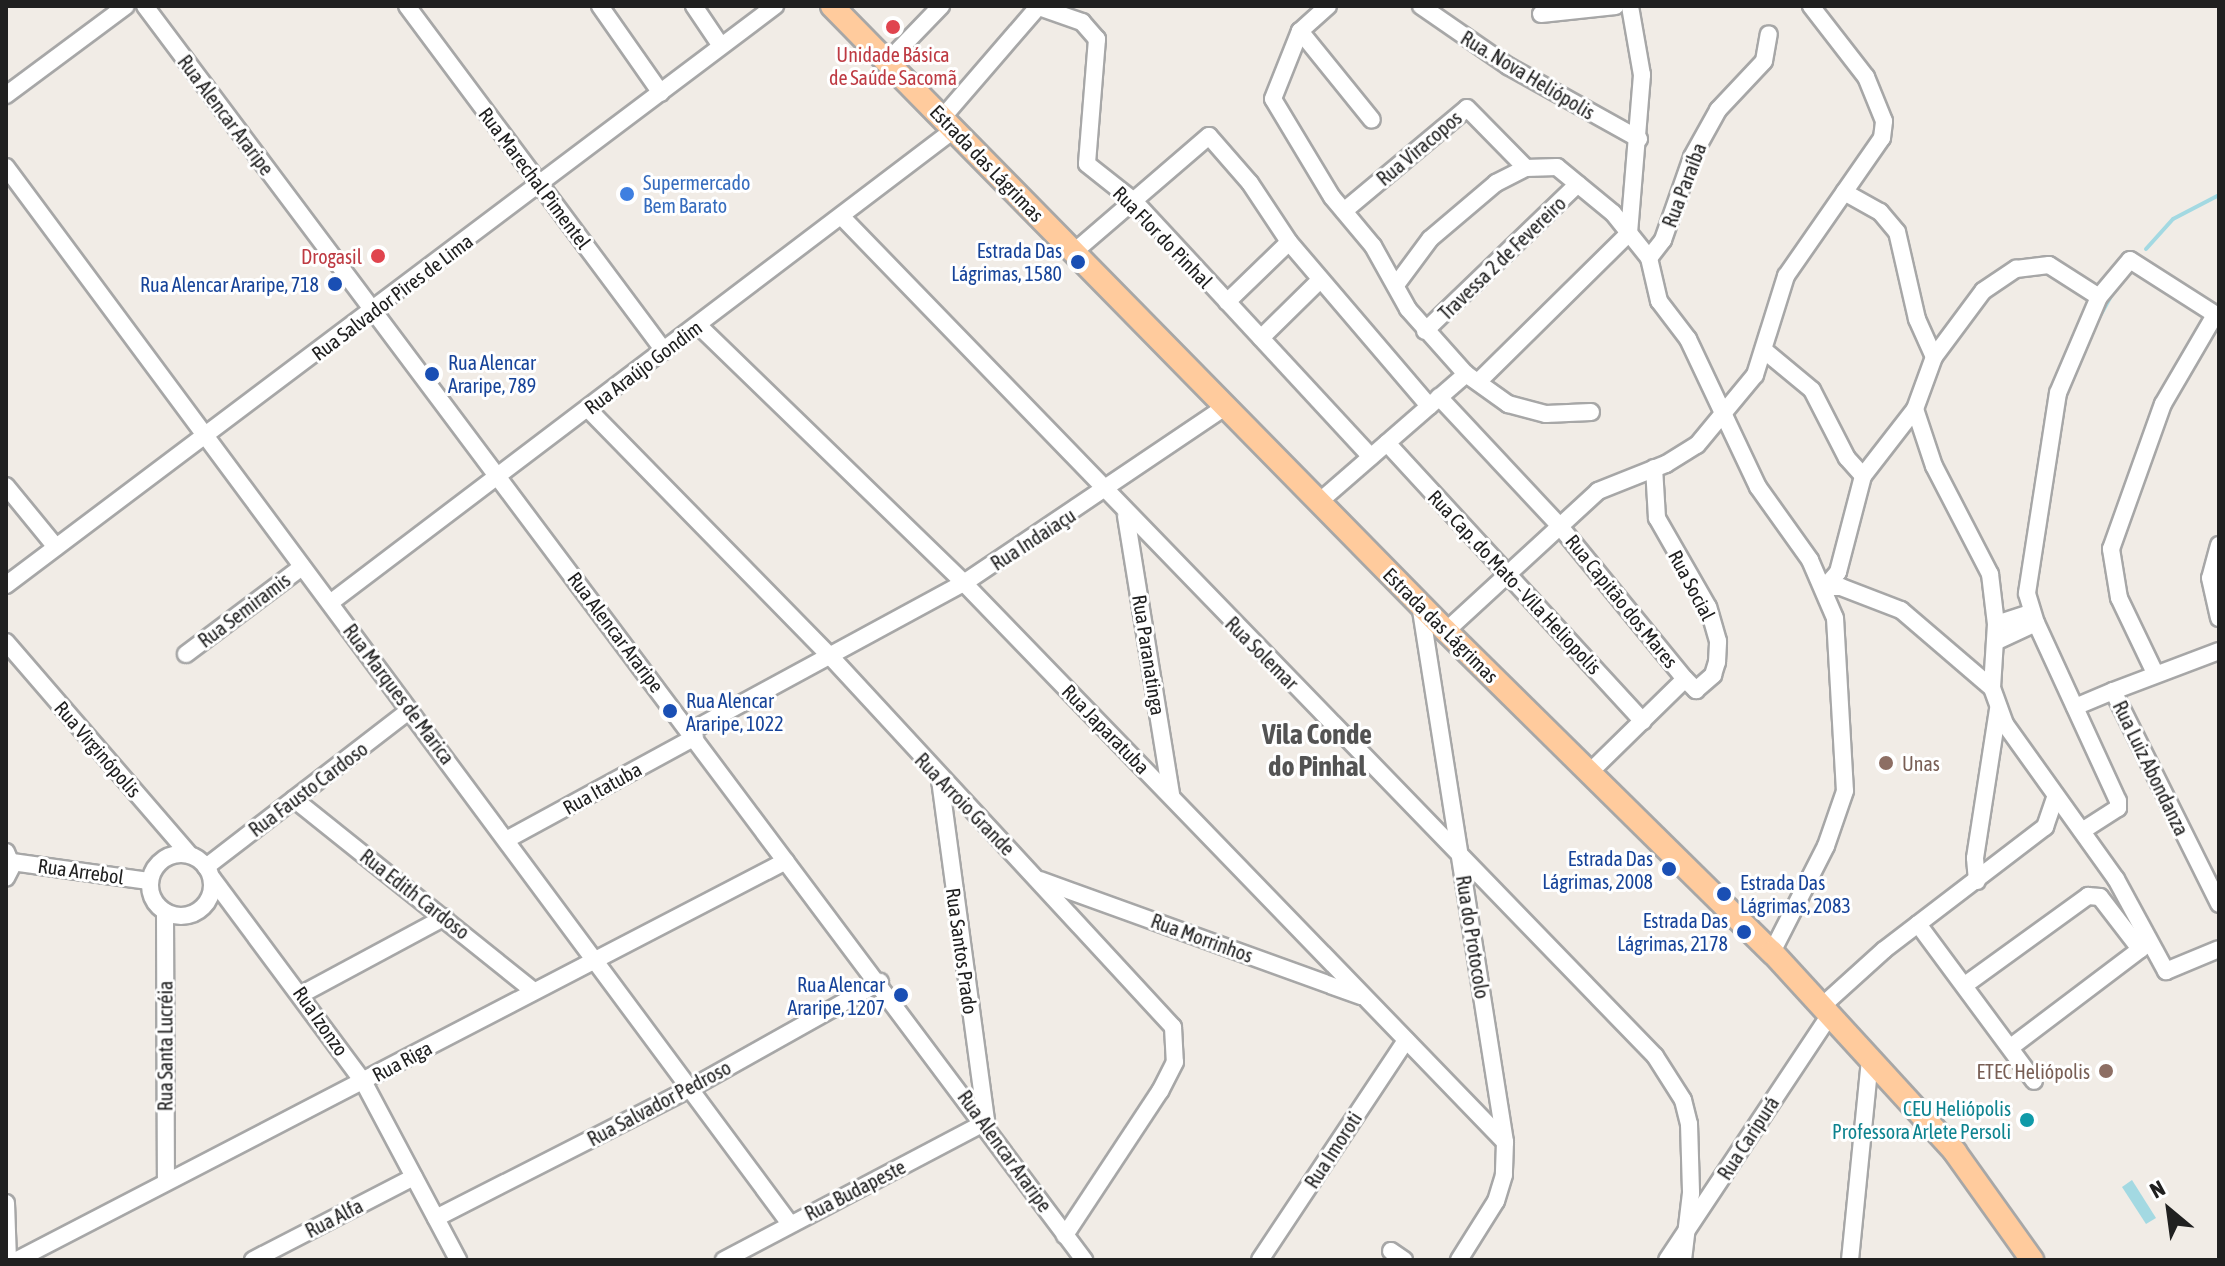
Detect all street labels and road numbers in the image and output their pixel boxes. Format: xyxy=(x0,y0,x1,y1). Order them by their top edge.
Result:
street label: Rua. Nova Heliópolis xyxy=(1457,26,1599,124)
street label: Rua Alencar Araripe xyxy=(173,50,279,180)
street label: Estrada das Lágrimas xyxy=(925,100,1049,226)
street label: Rua Marechal Pimentel xyxy=(474,103,596,253)
street label: Rua Viracopos xyxy=(1372,105,1466,191)
street label: Rua Paraíba xyxy=(1657,139,1711,231)
street label: Rua Flor do Pinhal xyxy=(1108,181,1218,293)
street label: Travessa 2 de Fevereiro xyxy=(1433,191,1571,325)
street label: Rua Salvador Pires de Lima xyxy=(307,229,477,365)
street label: Rua Araújo Gondim xyxy=(580,315,706,419)
street label: Rua Cap. do Mato - Vila Heliopolis xyxy=(1423,485,1607,679)
street label: Rua Indaiaçu xyxy=(986,503,1080,575)
street label: Rua Capitão dos Mares xyxy=(1561,529,1683,673)
street label: Rua Social xyxy=(1664,546,1720,624)
street label: Estrada das Lágrimas xyxy=(1378,562,1504,688)
street label: Rua Alencar Araripe xyxy=(563,567,669,697)
street label: Rua Semiramis xyxy=(193,568,295,652)
street label: Rua Paranatinga xyxy=(1128,593,1170,717)
street label: Rua Solemar xyxy=(1221,612,1303,694)
street label: Rua Marques de Marica xyxy=(338,619,460,769)
street label: Rua Japaratuba xyxy=(1057,679,1155,779)
street label: Rua Virginópolis xyxy=(50,696,146,802)
street label: Rua Luiz Abondanza xyxy=(2108,697,2194,839)
street label: Rua Fausto Cardoso xyxy=(244,737,372,841)
street label: Rua Arroio Grande xyxy=(910,748,1020,860)
street label: Rua Itatuba xyxy=(559,757,645,819)
street label: Rua Edith Cardoso xyxy=(356,844,474,944)
street label: Rua Arrebol xyxy=(36,853,126,889)
street label: Rua do Protocolo xyxy=(1451,874,1495,1000)
street label: Rua Santos Prado xyxy=(941,886,983,1016)
street label: Rua Morrinhos xyxy=(1148,908,1256,968)
street label: Rua Santa Lucréia xyxy=(153,981,177,1111)
street label: Rua Izonzo xyxy=(288,982,354,1060)
street label: Rua Riga xyxy=(368,1035,436,1087)
street label: Rua Salvador Pedroso xyxy=(583,1055,735,1151)
street label: Rua Alencar Araripe xyxy=(953,1086,1057,1216)
street label: Rua Caripurá xyxy=(1712,1092,1784,1184)
street label: Rua Imoroti xyxy=(1299,1107,1367,1193)
street label: Rua Budapeste xyxy=(801,1154,909,1226)
street label: Rua Alfa xyxy=(301,1193,367,1243)

